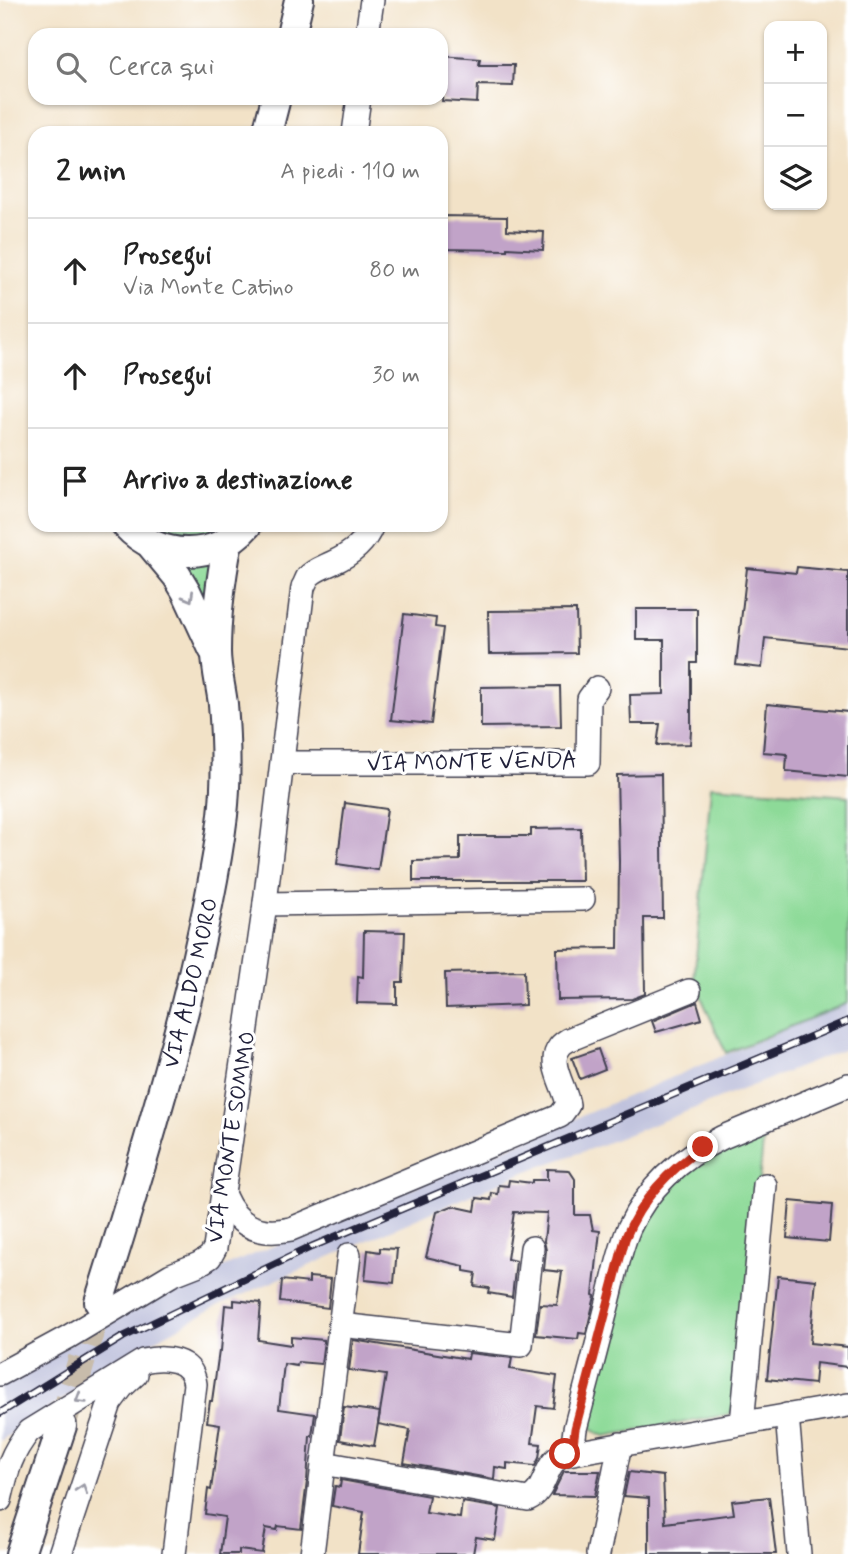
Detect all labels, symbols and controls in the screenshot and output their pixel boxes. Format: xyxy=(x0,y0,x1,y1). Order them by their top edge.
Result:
map controls xyxy=(764,21,827,210)
button: + xyxy=(764,21,827,84)
search box xyxy=(28,28,448,105)
icon: search xyxy=(52,48,90,86)
text: Cerca qui xyxy=(108,50,214,84)
button: − xyxy=(764,84,827,147)
button: layers xyxy=(764,147,827,210)
text: 2 min xyxy=(56,152,126,191)
text: A piedi · 110 m xyxy=(280,157,420,187)
text: Prosegui xyxy=(123,239,212,273)
icon: ahead xyxy=(56,252,94,290)
text: 80 m xyxy=(369,256,420,286)
text: Via Monte Catino xyxy=(123,273,294,303)
icon: ahead xyxy=(56,357,94,395)
text: Prosegui xyxy=(123,359,212,393)
text: 30 m xyxy=(372,361,420,391)
icon: arrive xyxy=(56,462,94,500)
text: Arrivo a destinazione xyxy=(123,464,353,498)
one-way arrow xyxy=(181,590,194,602)
street label: VIA MONTE VENDA xyxy=(367,746,577,780)
street label: VIA ALDO MORO xyxy=(157,895,226,1072)
street label: VIA MONTE SOMMO xyxy=(200,1029,264,1246)
route end xyxy=(687,1131,718,1162)
one-way arrow xyxy=(75,1390,88,1403)
route start xyxy=(549,1438,580,1469)
one-way arrow xyxy=(74,1484,88,1496)

